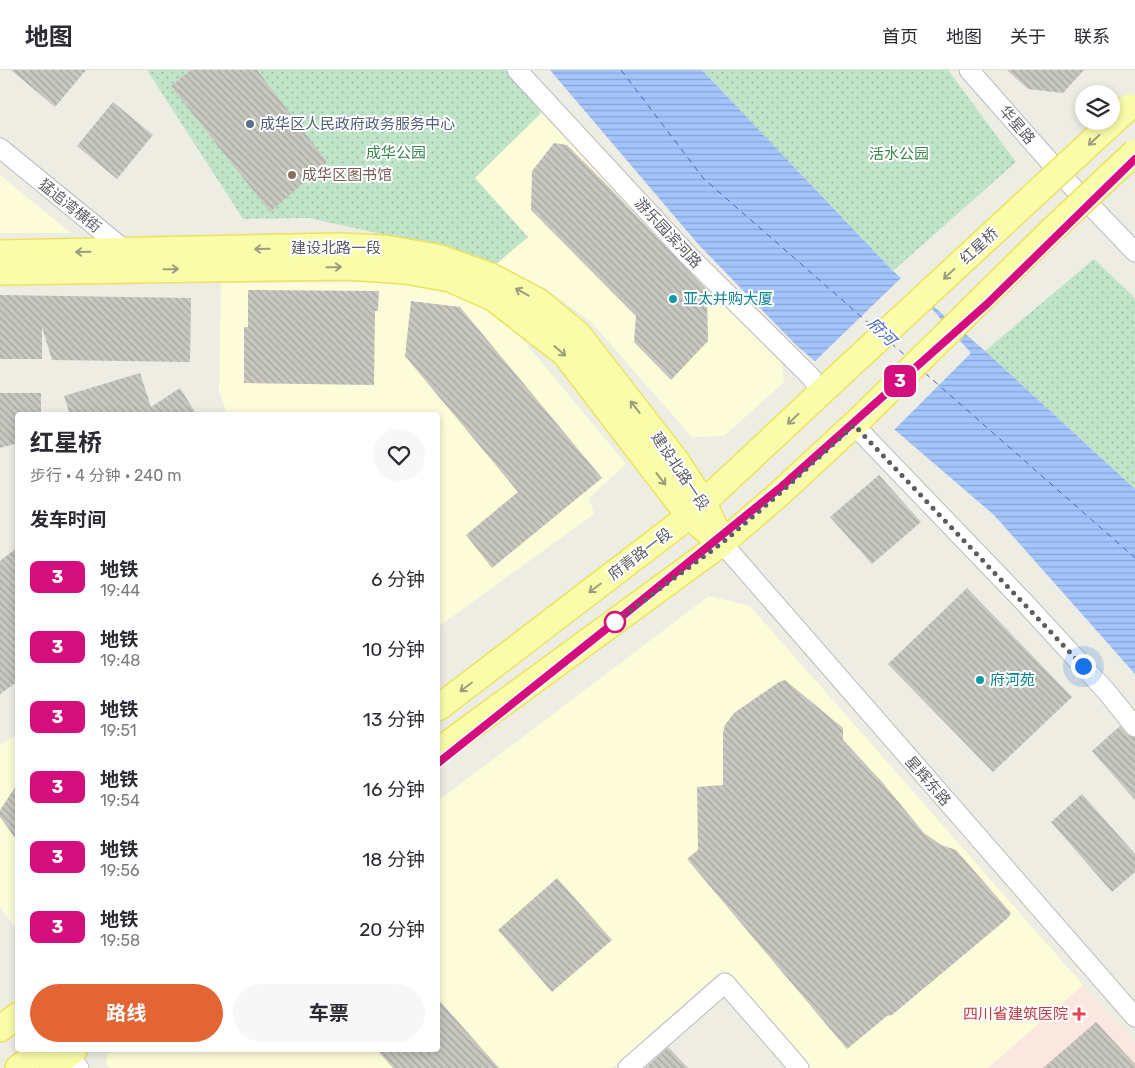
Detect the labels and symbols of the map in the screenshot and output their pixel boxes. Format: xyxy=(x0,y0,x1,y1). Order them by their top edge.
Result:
street label: 华星路 xyxy=(995,102,1039,148)
place label: 成华区人民政府政务服务中心 xyxy=(260,115,455,133)
marker: 成华区人民政府政务服务中心 xyxy=(244,118,256,130)
one-way arrow xyxy=(1087,134,1100,146)
park label: 成华公园 xyxy=(366,144,426,162)
park label: 活水公园 xyxy=(869,145,929,163)
place label: 成华区图书馆 xyxy=(302,166,392,184)
marker: 成华区图书馆 xyxy=(286,169,298,181)
street label: 猛追湾横街 xyxy=(35,175,105,237)
street label: 游乐园滨河路 xyxy=(631,194,705,272)
street label: 红星桥 xyxy=(956,224,1002,268)
street label: 建设北路一段 xyxy=(291,239,381,257)
one-way arrow xyxy=(255,244,271,253)
one-way arrow xyxy=(75,247,91,257)
one-way arrow xyxy=(325,262,341,272)
one-way arrow xyxy=(162,264,179,274)
one-way arrow xyxy=(942,268,955,280)
one-way arrow xyxy=(515,287,529,297)
place label: 亚太并购大厦 xyxy=(683,290,773,308)
marker: 亚太并购大厦 xyxy=(667,293,679,305)
water label: 府河 xyxy=(864,313,902,352)
one-way arrow xyxy=(554,346,567,357)
line badge: 3 xyxy=(884,365,916,397)
one-way arrow xyxy=(629,401,640,414)
one-way arrow xyxy=(787,413,800,425)
street label: 建设北路一段 xyxy=(647,429,713,513)
one-way arrow xyxy=(655,472,666,485)
street label: 府青路一段 xyxy=(605,524,675,584)
one-way arrow xyxy=(588,583,602,593)
unlabelled marker xyxy=(604,611,626,633)
your location xyxy=(1071,654,1096,679)
place label: 府河苑 xyxy=(990,671,1035,689)
marker: 府河苑 xyxy=(974,674,986,686)
one-way arrow xyxy=(460,681,473,692)
street label: 星辉东路 xyxy=(902,752,954,810)
place label: 四川省建筑医院 xyxy=(963,1005,1068,1023)
marker: 四川省建筑医院 xyxy=(1072,1007,1086,1021)

